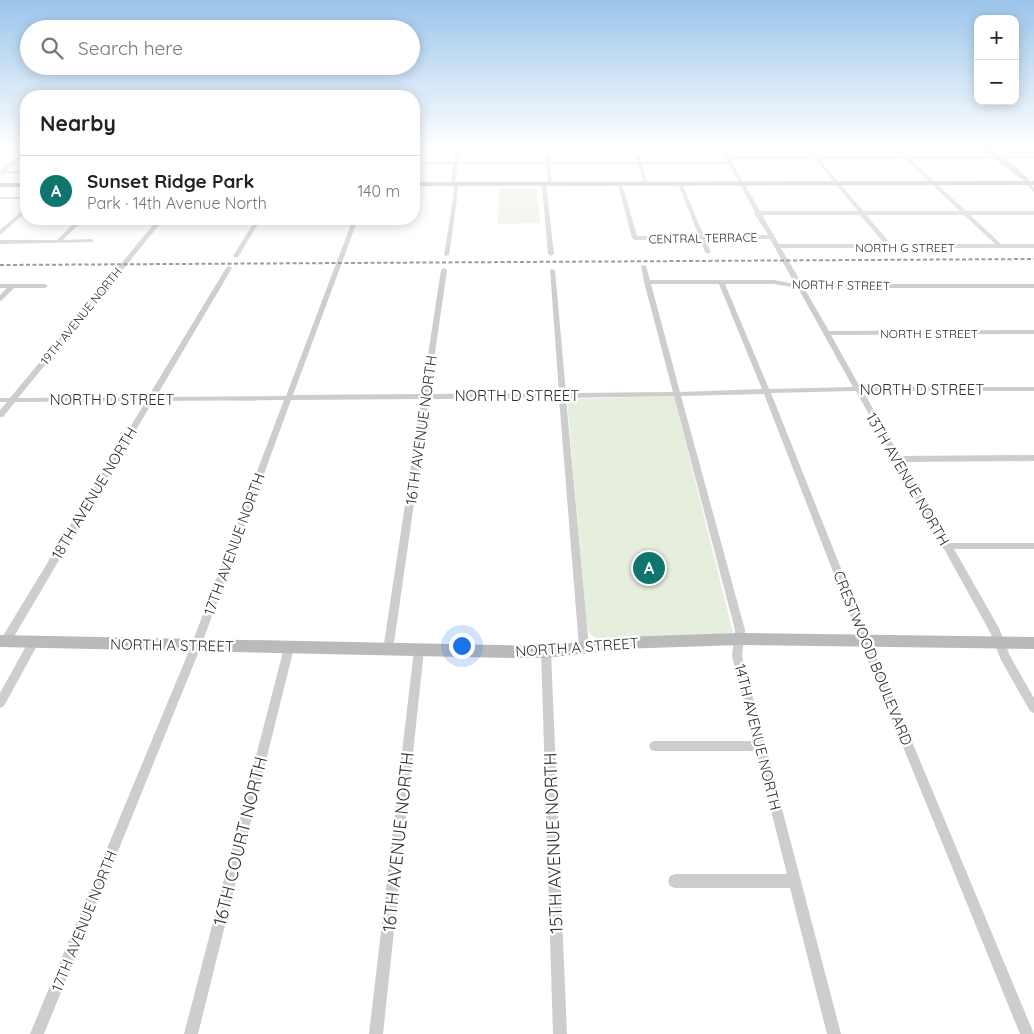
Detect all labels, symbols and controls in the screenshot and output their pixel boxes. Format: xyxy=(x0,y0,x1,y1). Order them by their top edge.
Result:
map controls xyxy=(974,15,1019,105)
button: + xyxy=(974,15,1019,60)
search box xyxy=(20,20,420,75)
icon: search xyxy=(38,34,66,62)
text: Search here xyxy=(78,36,183,60)
button: − xyxy=(974,60,1019,105)
text: Nearby xyxy=(40,110,116,136)
text: Sunset Ridge Park xyxy=(87,169,254,193)
text: A xyxy=(51,181,61,201)
text: 140 m xyxy=(357,181,400,201)
text: Park · 14th Avenue North xyxy=(87,193,267,213)
street label: CENTRAL TERRACE xyxy=(649,230,758,246)
street label: NORTH G STREET xyxy=(855,240,955,255)
street label: 19TH AVENUE NORTH xyxy=(37,264,125,368)
street label: NORTH F STREET xyxy=(792,277,890,293)
street label: NORTH E STREET xyxy=(880,326,978,341)
street label: 16TH AVENUE NORTH xyxy=(401,354,441,506)
street label: NORTH D STREET xyxy=(860,380,984,399)
street label: NORTH D STREET xyxy=(455,386,579,405)
street label: NORTH D STREET xyxy=(50,390,174,409)
street label: 13TH AVENUE NORTH xyxy=(862,409,954,549)
street label: 18TH AVENUE NORTH xyxy=(47,423,141,563)
street label: 17TH AVENUE NORTH xyxy=(199,470,269,618)
pin: A xyxy=(633,549,665,587)
street label: CRESTWOOD BOULEVARD xyxy=(829,568,917,748)
your location xyxy=(449,633,475,659)
street label: NORTH A STREET xyxy=(515,633,639,661)
street label: NORTH A STREET xyxy=(110,634,234,656)
street label: 14TH AVENUE NORTH xyxy=(731,662,785,812)
street label: 16TH AVENUE NORTH xyxy=(377,751,419,933)
street label: 15TH AVENUE NORTH xyxy=(538,752,568,934)
street label: 16TH COURT NORTH xyxy=(208,754,272,928)
street label: 17TH AVENUE NORTH xyxy=(47,848,121,994)

